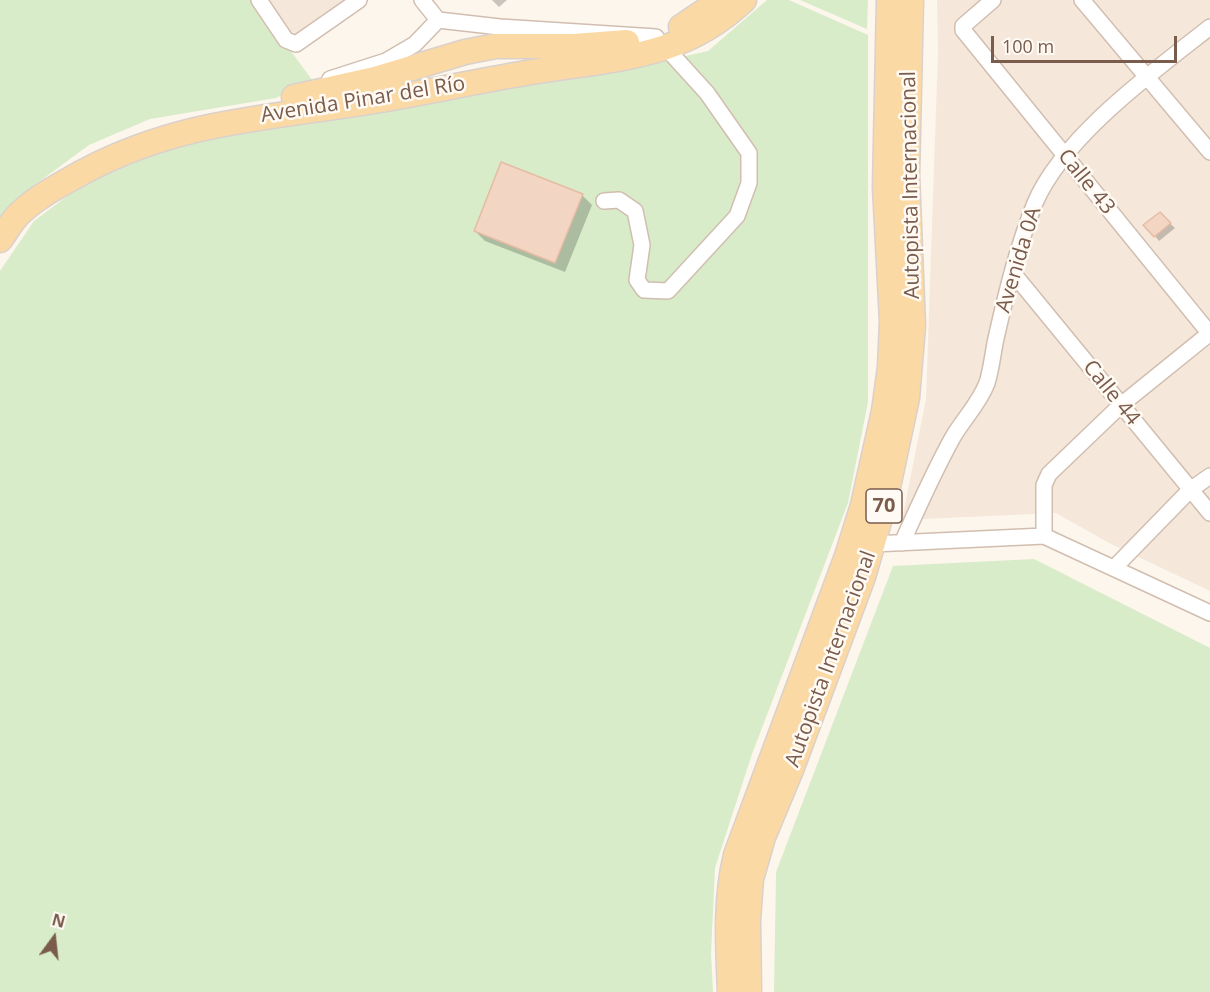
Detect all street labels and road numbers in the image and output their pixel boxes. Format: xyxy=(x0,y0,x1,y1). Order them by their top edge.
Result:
street label: Avenida Pinar del Río xyxy=(259,71,467,129)
street label: Autopista Internacional xyxy=(896,71,926,299)
street label: Calle 43 xyxy=(1052,144,1120,220)
street label: Avenida 0A xyxy=(991,204,1047,316)
street label: Calle 44 xyxy=(1077,355,1145,431)
road number: 70 xyxy=(866,489,902,523)
street label: Autopista Internacional xyxy=(780,548,882,770)

